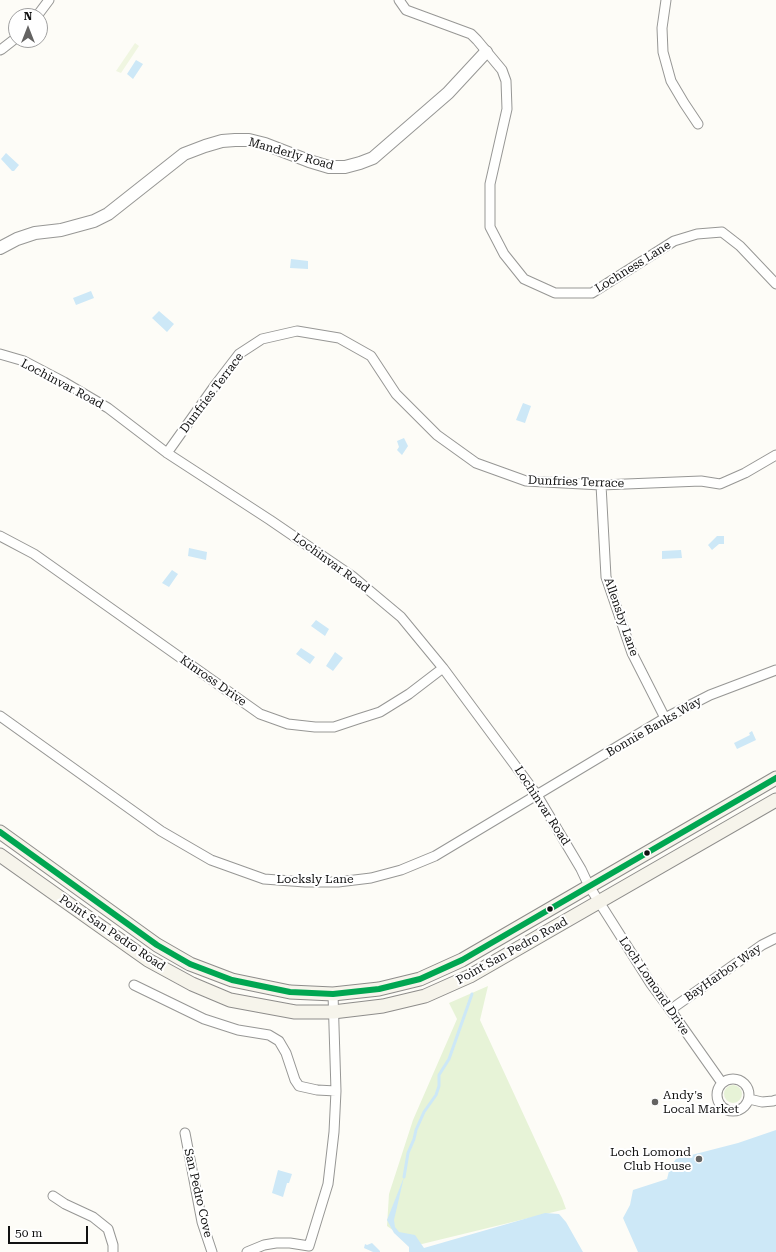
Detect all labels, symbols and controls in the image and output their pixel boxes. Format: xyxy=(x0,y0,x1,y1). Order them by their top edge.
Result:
north arrow xyxy=(8,8,48,48)
text: N xyxy=(24,10,32,23)
street label: Manderly Road xyxy=(247,135,335,173)
street label: Lochness Lane xyxy=(593,238,673,296)
street label: Dunfries Terrace xyxy=(177,350,247,436)
street label: Lochinvar Road xyxy=(18,356,106,412)
street label: Dunfries Terrace xyxy=(528,473,624,491)
street label: Lochinvar Road xyxy=(290,530,372,596)
street label: Allensby Lane xyxy=(601,576,641,658)
street label: Kinross Drive xyxy=(177,653,249,709)
street label: Bonnie Banks Way xyxy=(604,694,704,760)
street label: Lochinvar Road xyxy=(511,764,573,848)
unlabelled marker xyxy=(642,848,652,858)
street label: Locksly Lane xyxy=(277,872,353,886)
street label: Point San Pedro Road xyxy=(56,892,168,974)
unlabelled marker xyxy=(545,904,555,914)
street label: Point San Pedro Road xyxy=(454,914,570,988)
street label: Loch Lomond Drive xyxy=(616,934,692,1038)
street label: BayHarbor Way xyxy=(682,941,764,1005)
place label: Andy's Local Market xyxy=(663,1088,739,1116)
marker: Andy's Local Market xyxy=(650,1097,660,1107)
place label: Loch Lomond Club House xyxy=(610,1145,691,1173)
street label: San Pedro Cove xyxy=(181,1147,215,1239)
marker: Loch Lomond Club House xyxy=(694,1154,704,1164)
scale bar xyxy=(10,1218,90,1244)
text: 50 m xyxy=(15,1226,42,1240)

